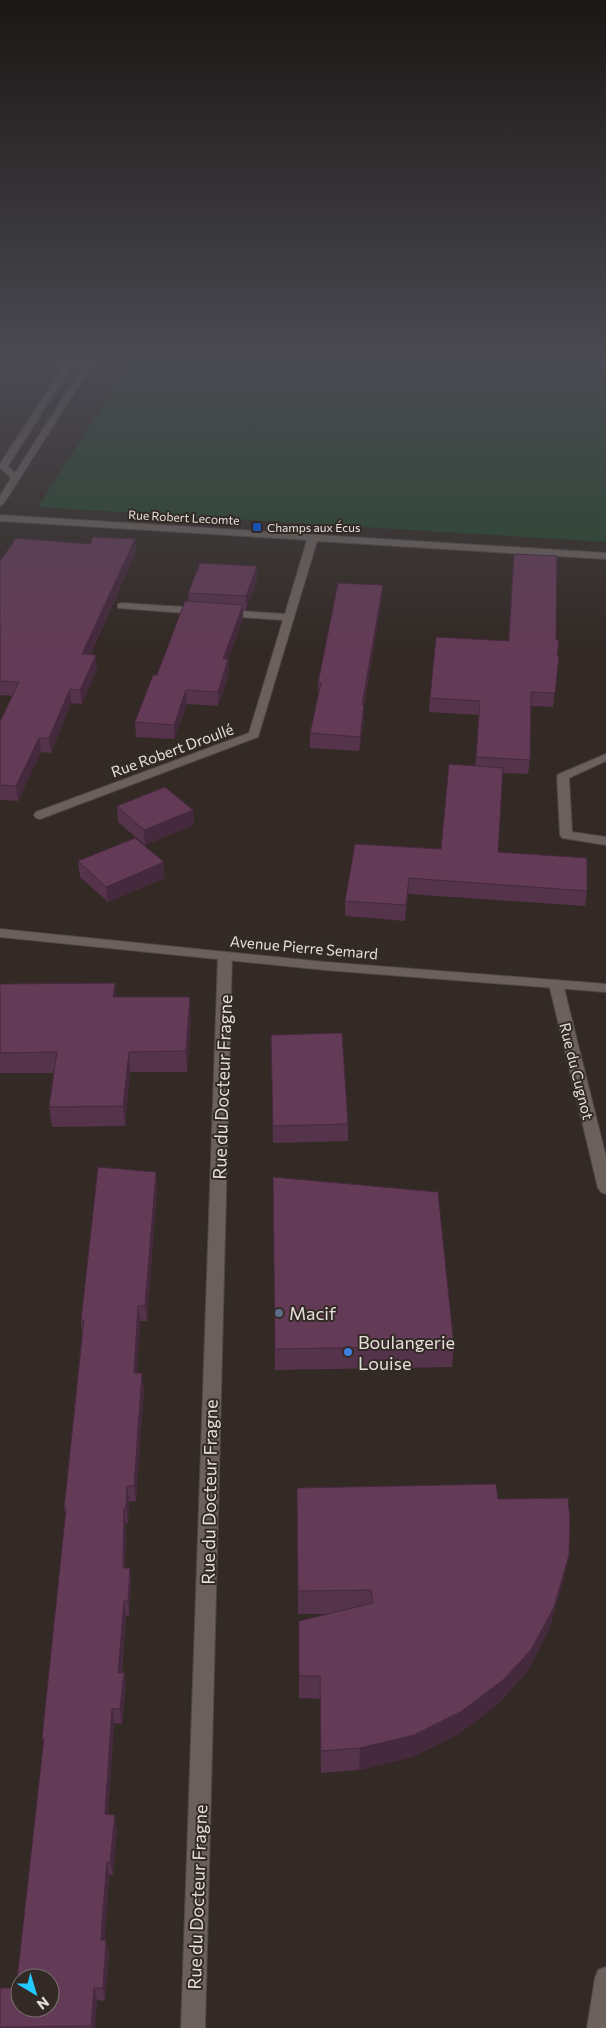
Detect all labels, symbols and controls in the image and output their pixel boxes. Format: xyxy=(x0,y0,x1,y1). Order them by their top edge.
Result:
street label: Rue Robert Lecomte xyxy=(128,507,240,527)
place label: Champs aux Écus xyxy=(267,520,360,534)
marker: Champs aux Écus xyxy=(251,521,263,533)
street label: Rue Robert Droullé xyxy=(108,719,236,781)
street label: Avenue Pierre Semard xyxy=(229,932,379,962)
street label: Rue du Docteur Fragne xyxy=(208,994,236,1180)
street label: Rue du Cugnot xyxy=(556,1021,598,1121)
place label: Macif xyxy=(289,1302,337,1324)
marker: Macif xyxy=(273,1307,285,1319)
place label: Boulangerie Louise xyxy=(358,1331,455,1374)
marker: Boulangerie Louise xyxy=(342,1346,354,1358)
street label: Rue du Docteur Fragne xyxy=(196,1399,222,1585)
street label: Rue du Docteur Fragne xyxy=(183,1804,211,1990)
north arrow xyxy=(10,1968,60,2018)
text: N xyxy=(34,1994,53,2014)

